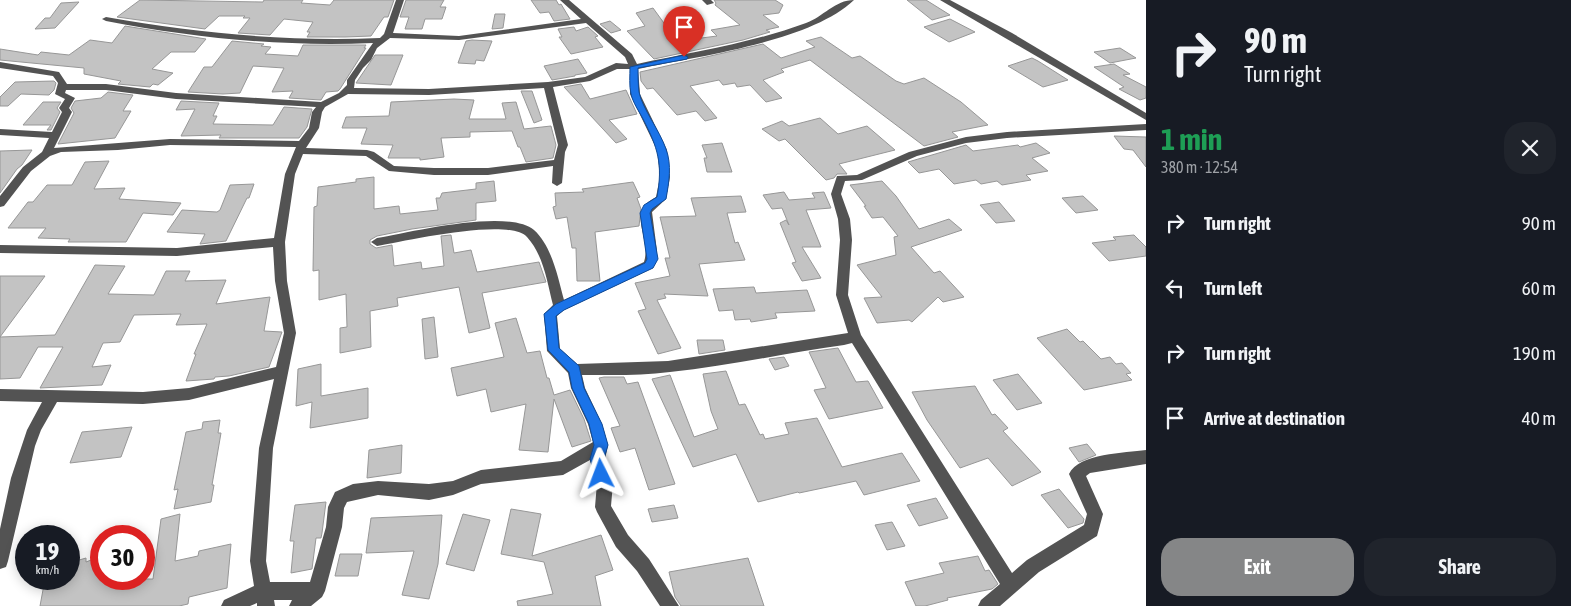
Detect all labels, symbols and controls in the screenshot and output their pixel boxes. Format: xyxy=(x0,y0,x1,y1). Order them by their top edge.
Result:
pin xyxy=(663,6,705,57)
icon: arrive xyxy=(670,13,698,41)
icon: right xyxy=(1161,20,1226,85)
text: 90 m xyxy=(1244,20,1307,60)
text: Turn right xyxy=(1244,61,1321,87)
text: 1 min xyxy=(1161,122,1222,156)
button: close xyxy=(1504,122,1556,174)
text: 380 m · 12:54 xyxy=(1161,158,1238,176)
icon: right xyxy=(1161,209,1189,237)
text: Turn right xyxy=(1204,212,1271,234)
text: 90 m xyxy=(1522,212,1556,234)
icon: left xyxy=(1161,274,1189,302)
text: Turn left xyxy=(1204,277,1262,299)
text: 60 m xyxy=(1522,277,1556,299)
icon: right xyxy=(1161,339,1189,367)
text: Turn right xyxy=(1204,342,1271,364)
text: 190 m xyxy=(1513,342,1556,364)
icon: arrive xyxy=(1161,404,1189,432)
text: Arrive at destination xyxy=(1204,407,1345,429)
text: 40 m xyxy=(1522,407,1556,429)
position arrow xyxy=(574,447,626,499)
speed limit sign: 30 xyxy=(90,525,155,590)
text: 19 xyxy=(36,537,59,565)
button: Exit xyxy=(1161,538,1354,596)
button: Share xyxy=(1364,538,1556,596)
text: km/h xyxy=(36,563,59,577)

